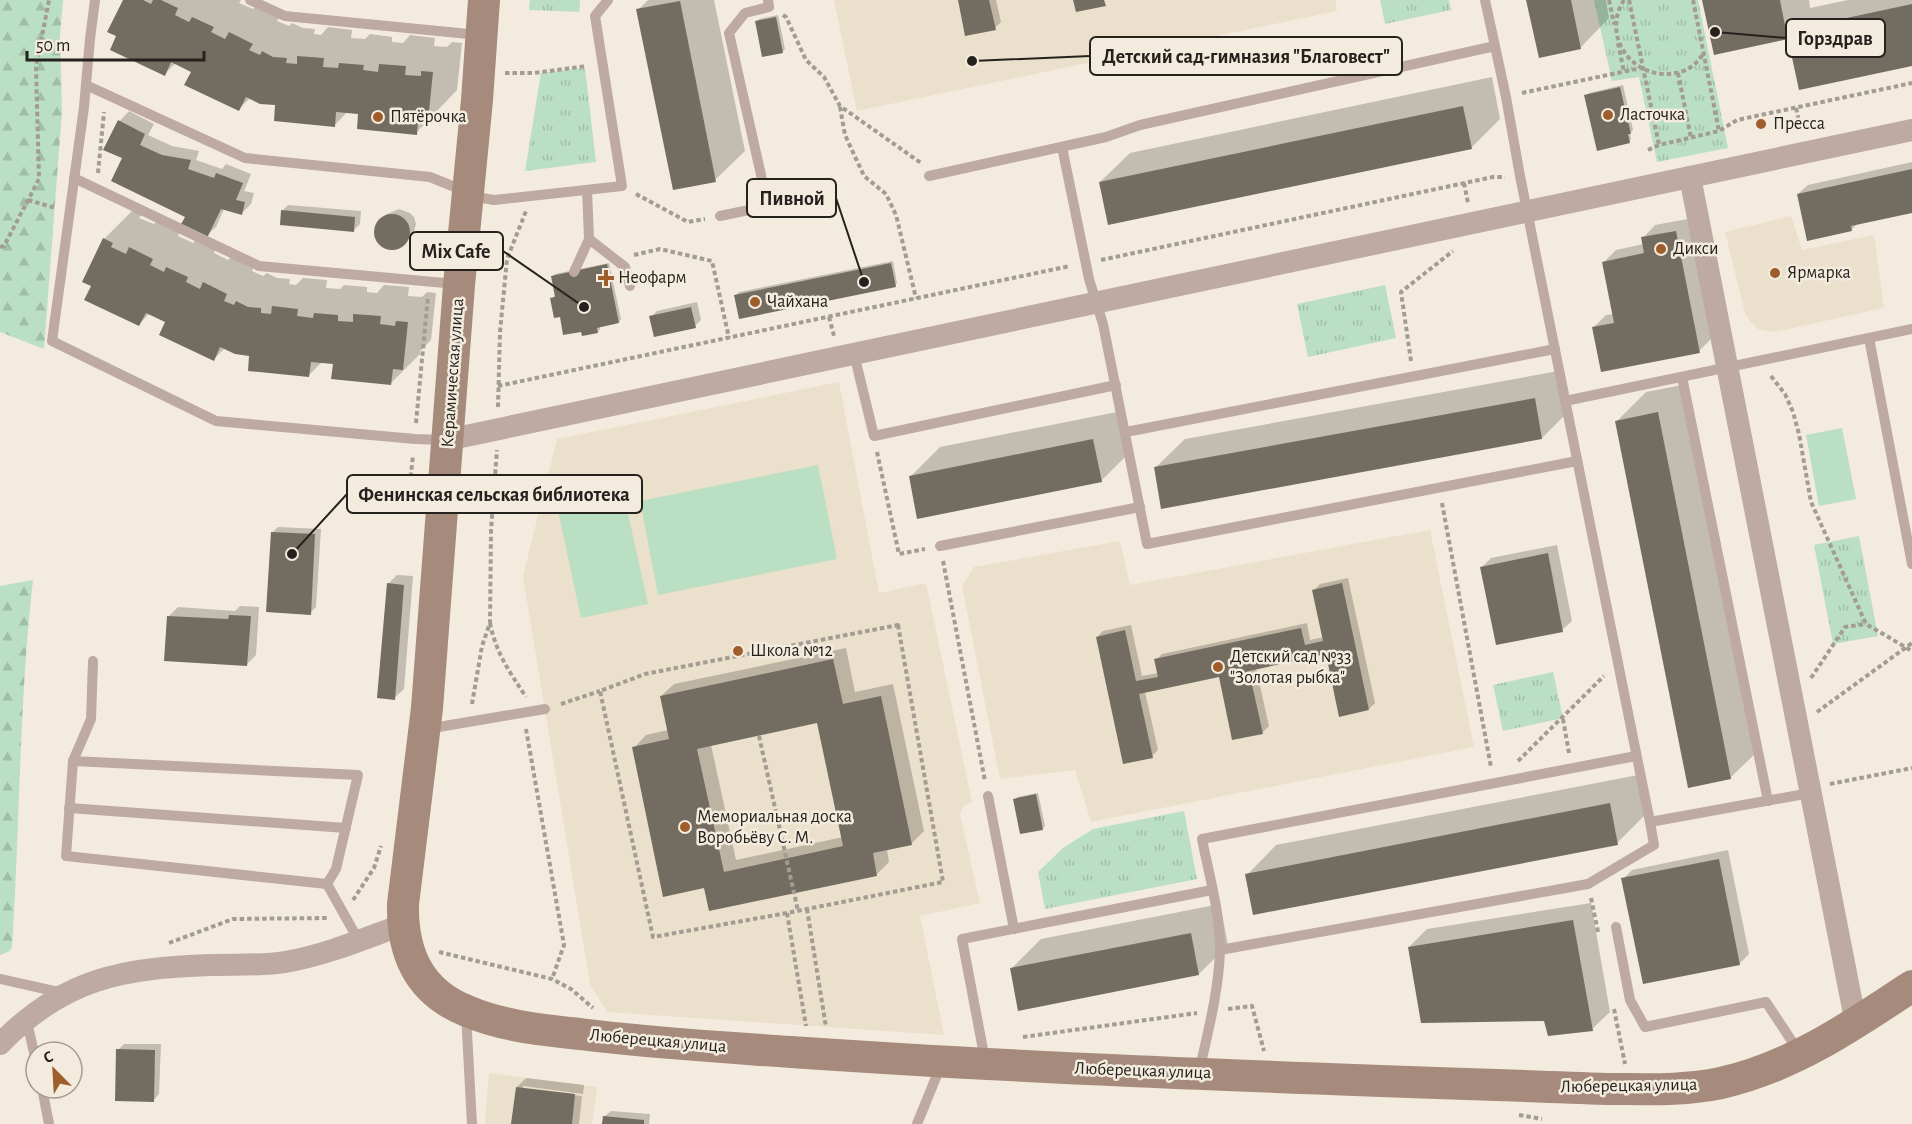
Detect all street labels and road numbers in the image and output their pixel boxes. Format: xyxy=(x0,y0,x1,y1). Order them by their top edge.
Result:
street label: Керамическая улица xyxy=(439,298,467,448)
street label: Люберецкая улица xyxy=(589,1025,727,1056)
street label: Люберецкая улица xyxy=(1074,1059,1212,1082)
street label: Люберецкая улица xyxy=(1560,1075,1698,1096)

